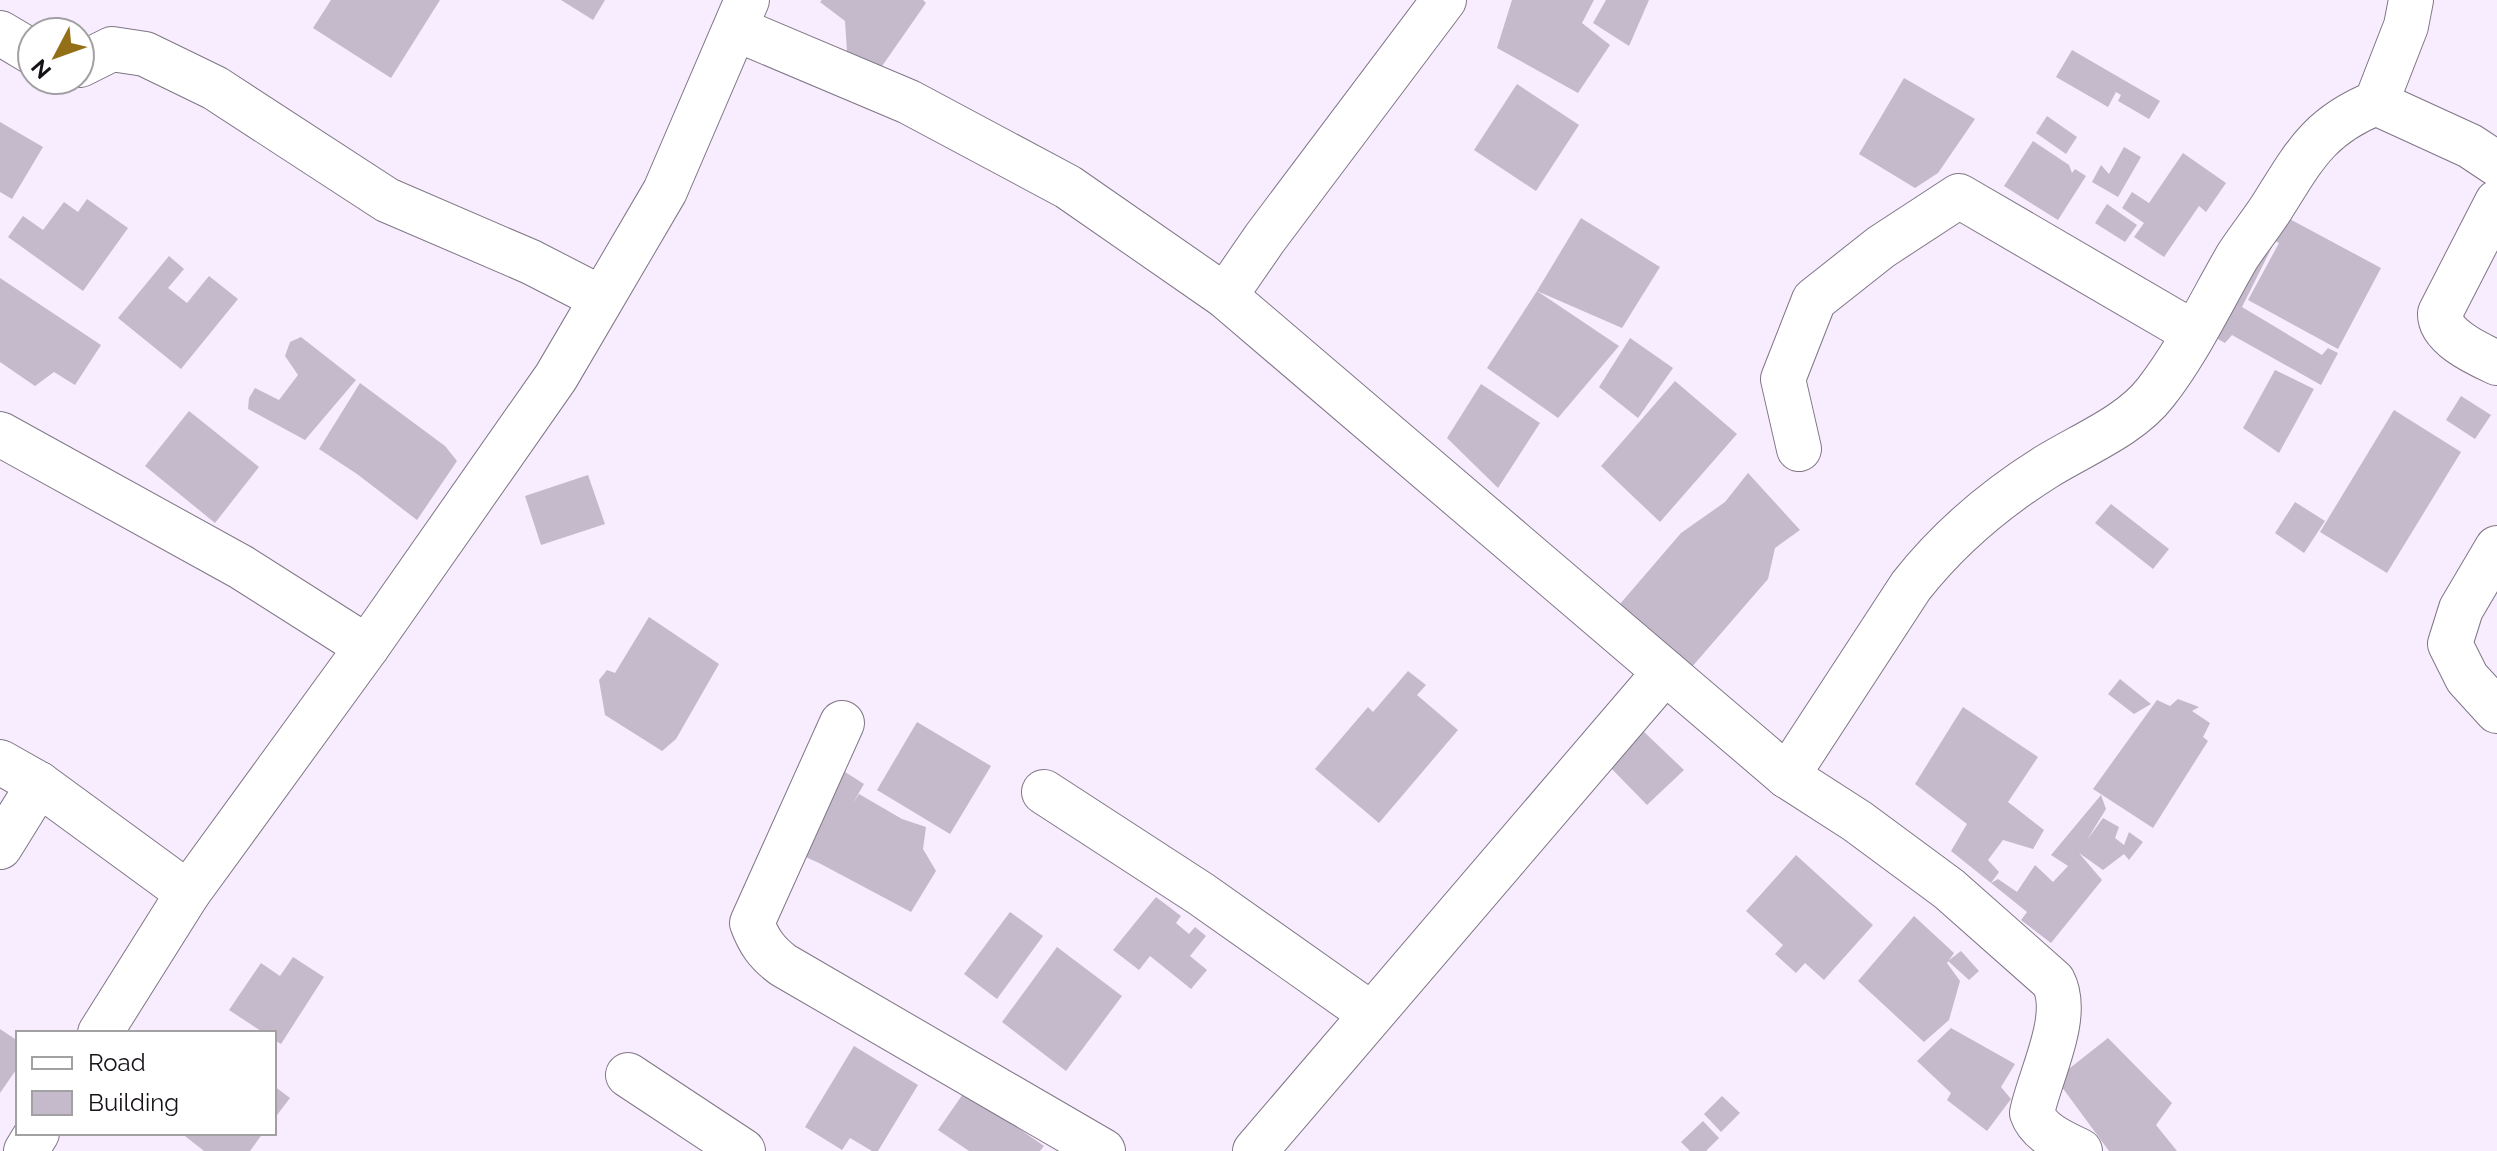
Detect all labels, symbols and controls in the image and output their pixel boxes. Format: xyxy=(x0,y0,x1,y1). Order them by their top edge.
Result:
north arrow xyxy=(16,16,96,96)
text: N xyxy=(26,54,56,84)
legend xyxy=(16,1031,276,1135)
text: Road xyxy=(88,1048,146,1077)
text: Building xyxy=(88,1088,179,1117)

